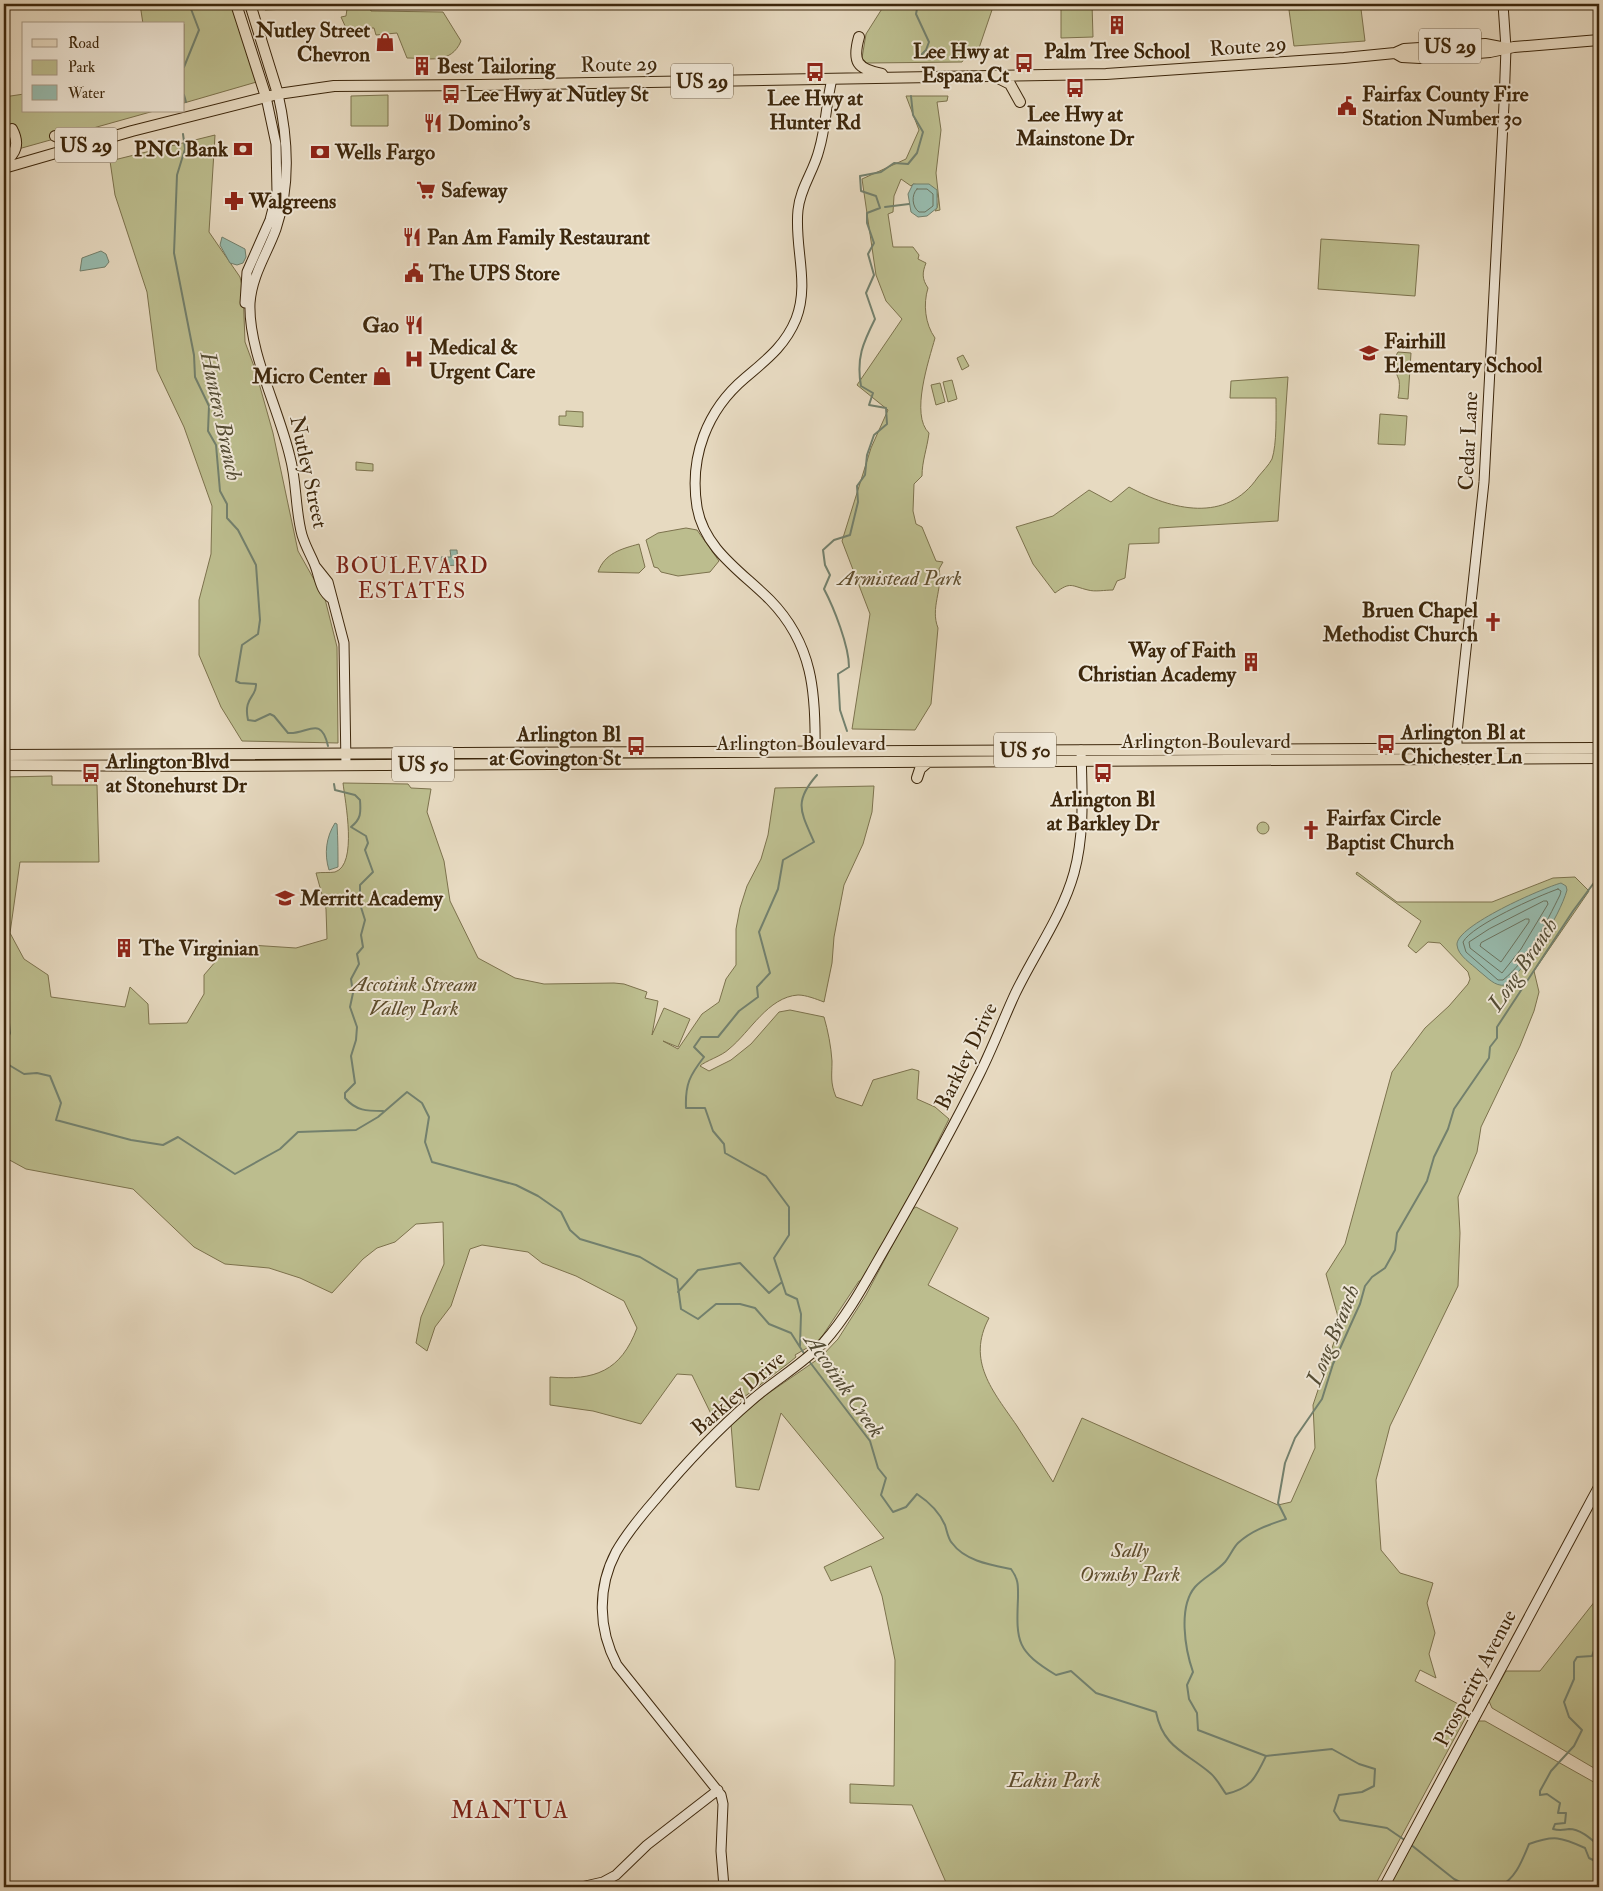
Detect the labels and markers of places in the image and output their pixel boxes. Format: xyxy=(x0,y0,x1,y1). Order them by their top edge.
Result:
building icon: Palm Tree School xyxy=(1106,14,1128,36)
place label: Nutley Street Chevron xyxy=(255,17,370,68)
shop icon: Nutley Street Chevron xyxy=(374,31,396,53)
place label: Lee Hwy at Espana Ct xyxy=(913,38,1009,89)
place label: Palm Tree School xyxy=(1044,38,1191,65)
bus stop icon: Lee Hwy at Espana Ct xyxy=(1013,52,1035,74)
place label: Best Tailoring xyxy=(437,53,556,80)
building icon: Best Tailoring xyxy=(411,55,433,77)
bus stop icon: Lee Hwy at Hunter Rd xyxy=(804,61,826,83)
bus stop icon: Lee Hwy at Mainstone Dr xyxy=(1064,77,1086,99)
place label: Lee Hwy at Nutley St xyxy=(466,81,649,108)
place label: Fairfax County Fire Station Number 30 xyxy=(1362,81,1529,132)
bus stop icon: Lee Hwy at Nutley St xyxy=(440,83,462,105)
place label: Lee Hwy at Hunter Rd xyxy=(767,85,863,136)
public building icon: Fairfax County Fire Station Number 30 xyxy=(1336,95,1358,117)
place label: Lee Hwy at Mainstone Dr xyxy=(1015,101,1135,152)
place label: Domino's xyxy=(448,110,530,137)
restaurant icon: Domino's xyxy=(422,112,444,134)
place label: PNC Bank xyxy=(134,136,229,163)
bank icon: PNC Bank xyxy=(232,138,254,160)
place label: Wells Fargo xyxy=(334,139,435,166)
bank icon: Wells Fargo xyxy=(309,141,331,163)
place label: Safeway xyxy=(441,177,508,204)
supermarket icon: Safeway xyxy=(415,179,437,201)
place label: Walgreens xyxy=(248,188,336,215)
pharmacy icon: Walgreens xyxy=(223,190,245,212)
place label: Pan Am Family Restaurant xyxy=(427,224,650,251)
restaurant icon: Pan Am Family Restaurant xyxy=(401,226,423,248)
place label: The UPS Store xyxy=(428,260,560,287)
public building icon: The UPS Store xyxy=(403,262,425,284)
place label: Gao xyxy=(363,312,399,339)
restaurant icon: Gao xyxy=(403,314,425,336)
place label: Fairhill Elementary School xyxy=(1384,328,1543,379)
place label: Medical & Urgent Care xyxy=(428,334,536,385)
school or university icon: Fairhill Elementary School xyxy=(1358,342,1380,364)
hospital icon: Medical & Urgent Care xyxy=(403,348,425,370)
place label: Micro Center xyxy=(251,363,368,390)
shop icon: Micro Center xyxy=(371,365,393,387)
place label: Bruen Chapel Methodist Church xyxy=(1322,597,1479,648)
church icon: Bruen Chapel Methodist Church xyxy=(1482,611,1504,633)
place label: Way of Faith Christian Academy xyxy=(1078,637,1237,688)
building icon: Way of Faith Christian Academy xyxy=(1240,651,1262,673)
place label: Arlington Bl at Chichester Ln xyxy=(1400,719,1525,770)
place label: Arlington Bl at Covington St xyxy=(489,721,622,772)
bus stop icon: Arlington Bl at Chichester Ln xyxy=(1375,733,1397,755)
bus stop icon: Arlington Bl at Covington St xyxy=(625,735,647,757)
place label: Arlington Blvd at Stonehurst Dr xyxy=(105,748,248,799)
bus stop icon: Arlington Blvd at Stonehurst Dr xyxy=(80,762,102,784)
bus stop icon: Arlington Bl at Barkley Dr xyxy=(1092,762,1114,784)
place label: Arlington Bl at Barkley Dr xyxy=(1047,786,1161,837)
place label: Fairfax Circle Baptist Church xyxy=(1326,805,1454,856)
church icon: Fairfax Circle Baptist Church xyxy=(1300,819,1322,841)
place label: Merritt Academy xyxy=(299,885,443,912)
school or university icon: Merritt Academy xyxy=(274,887,296,909)
place label: The Virginian xyxy=(138,935,259,962)
building icon: The Virginian xyxy=(113,937,135,959)

